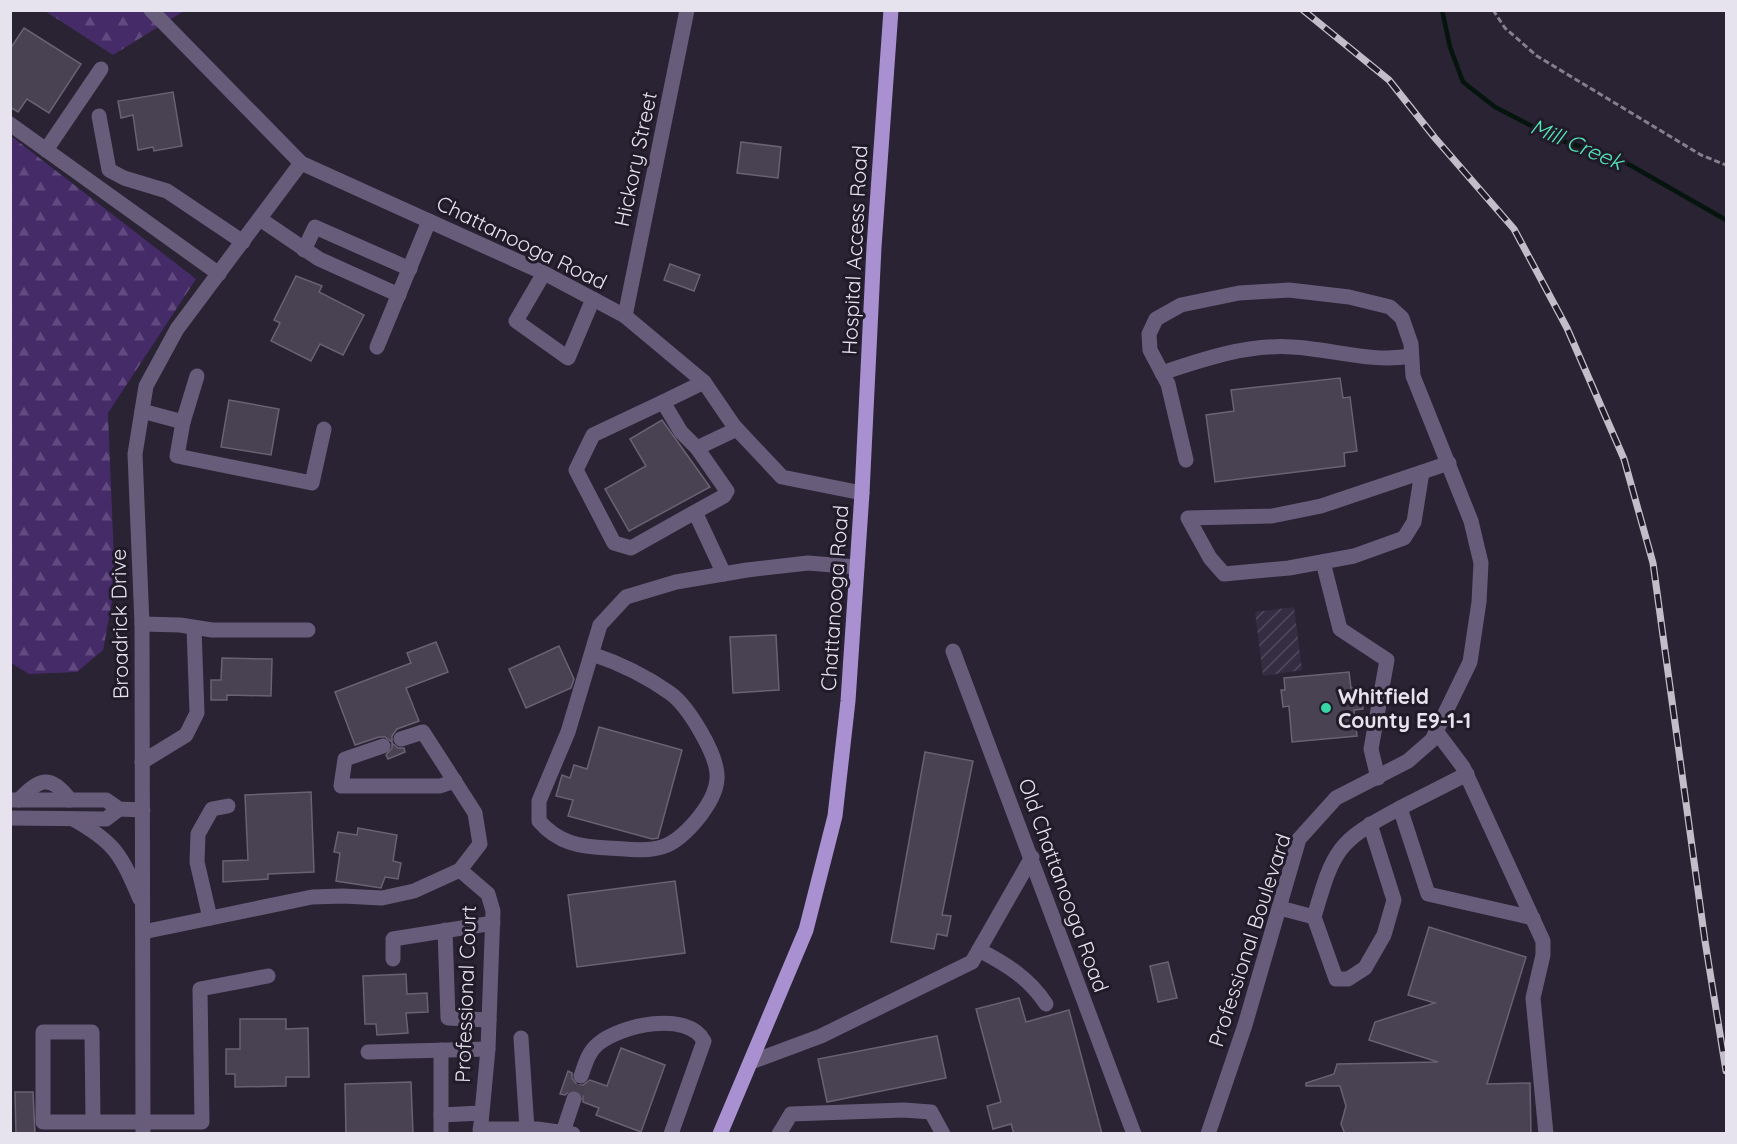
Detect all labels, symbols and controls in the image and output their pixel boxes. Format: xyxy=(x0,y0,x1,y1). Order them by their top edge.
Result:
street label: Hickory Street xyxy=(608,89,662,229)
water label: Mill Creek xyxy=(1526,112,1630,177)
street label: Hospital Access Road xyxy=(836,144,872,356)
street label: Chattanooga Road xyxy=(433,189,611,295)
street label: Chattanooga Road xyxy=(815,504,853,692)
street label: Broadrick Drive xyxy=(105,549,133,699)
place label: Whitfield County E9-1-1 xyxy=(1338,683,1471,733)
marker: Whitfield County E9-1-1 xyxy=(1319,701,1333,715)
street label: Old Chattanooga Road xyxy=(1013,775,1115,995)
street label: Professional Boulevard xyxy=(1202,830,1296,1050)
street label: Professional Court xyxy=(449,905,481,1083)

